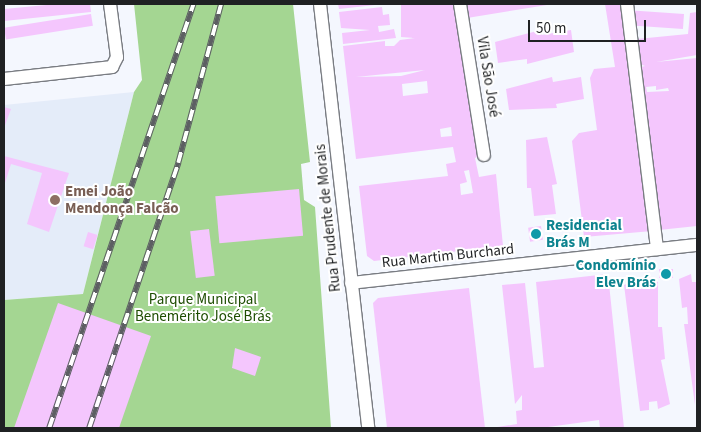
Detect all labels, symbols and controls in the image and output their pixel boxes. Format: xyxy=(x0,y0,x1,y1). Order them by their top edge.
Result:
scale bar xyxy=(531,10,648,42)
text: 50 m xyxy=(536,18,566,39)
street label: Vila São José xyxy=(473,35,503,119)
street label: Rua Prudente de Morais xyxy=(311,143,345,293)
place label: Emei João Mendonça Falcão xyxy=(65,182,179,217)
marker: Emei João Mendonça Falcão xyxy=(49,194,61,206)
place label: Residencial Brás M xyxy=(546,216,622,251)
marker: Residencial Brás M xyxy=(530,228,542,240)
street label: Rua Martim Burchard xyxy=(381,240,515,272)
place label: Condomínio Elev Brás xyxy=(575,256,656,291)
marker: Condomínio Elev Brás xyxy=(660,268,672,280)
park label: Parque Municipal Benemérito José Brás xyxy=(135,290,271,325)

